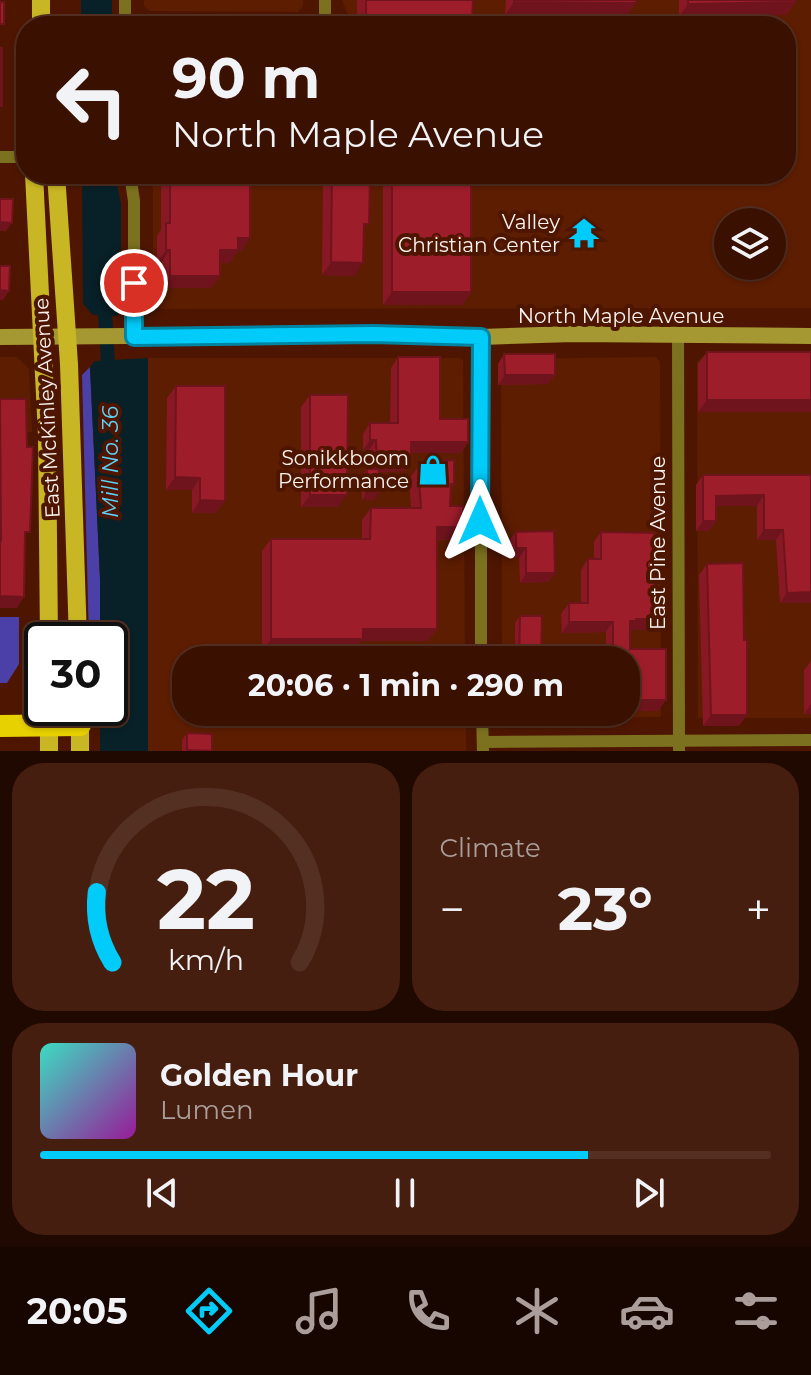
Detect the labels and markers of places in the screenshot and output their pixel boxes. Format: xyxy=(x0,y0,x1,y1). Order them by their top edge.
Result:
place label: Valley Christian Center xyxy=(398,210,560,257)
temple icon: Valley Christian Center xyxy=(567,216,601,250)
pin xyxy=(100,249,168,317)
place label: Sonikkboom Performance xyxy=(278,446,409,493)
shop icon: Sonikkboom Performance xyxy=(416,453,450,487)

